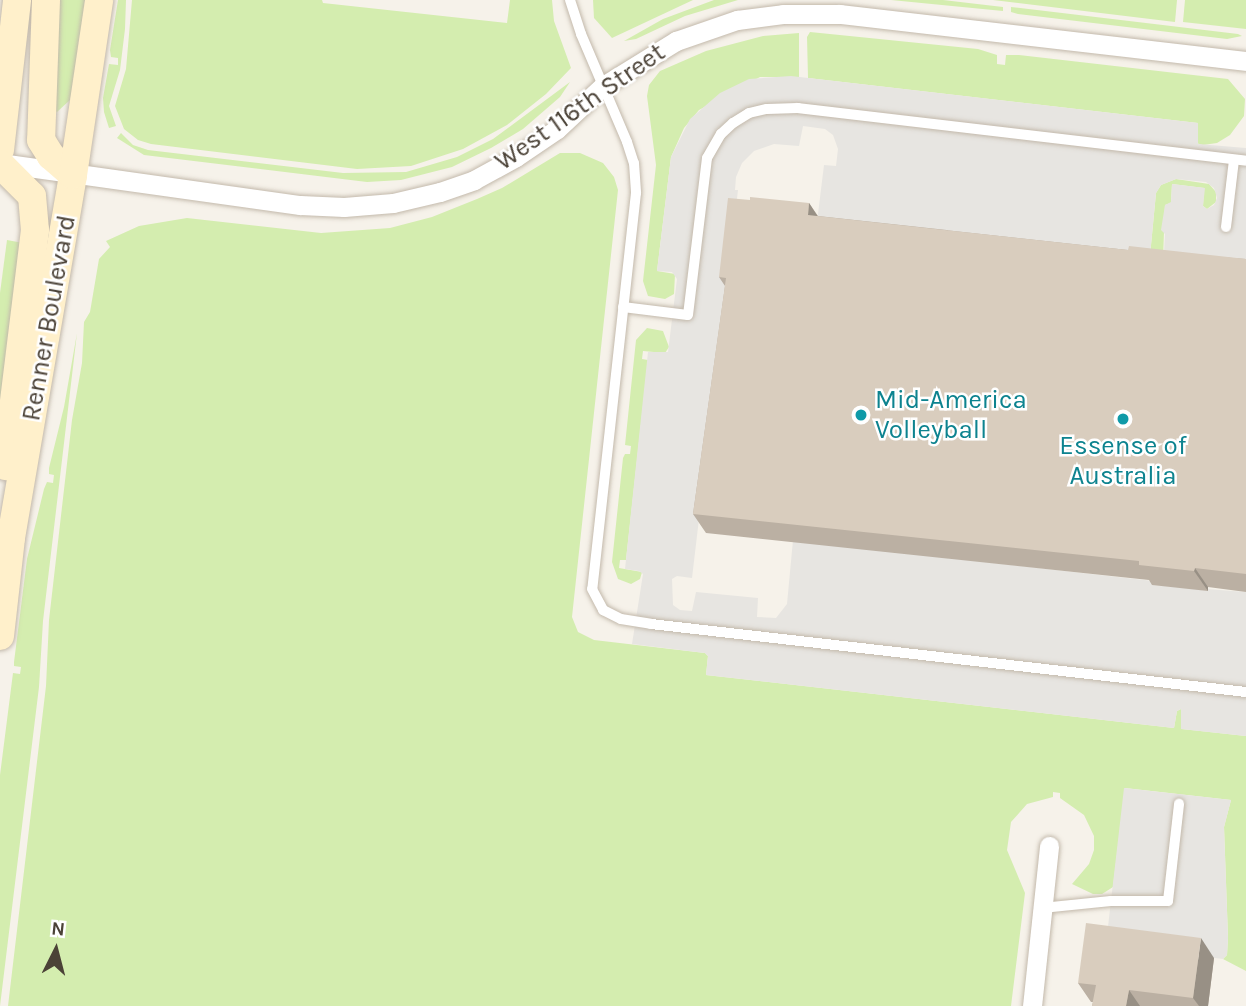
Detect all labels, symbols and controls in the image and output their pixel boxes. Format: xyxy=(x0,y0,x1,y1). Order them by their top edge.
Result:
street label: West 116th Street xyxy=(489,37,671,177)
street label: Renner Boulevard xyxy=(16,213,82,423)
place label: Mid-America Volleyball xyxy=(875,384,1027,446)
marker: Mid-America Volleyball xyxy=(853,407,869,423)
marker: Essense of Australia xyxy=(1115,411,1131,427)
place label: Essense of Australia xyxy=(1059,430,1187,492)
north arrow xyxy=(21,915,91,985)
text: N xyxy=(50,917,66,941)

